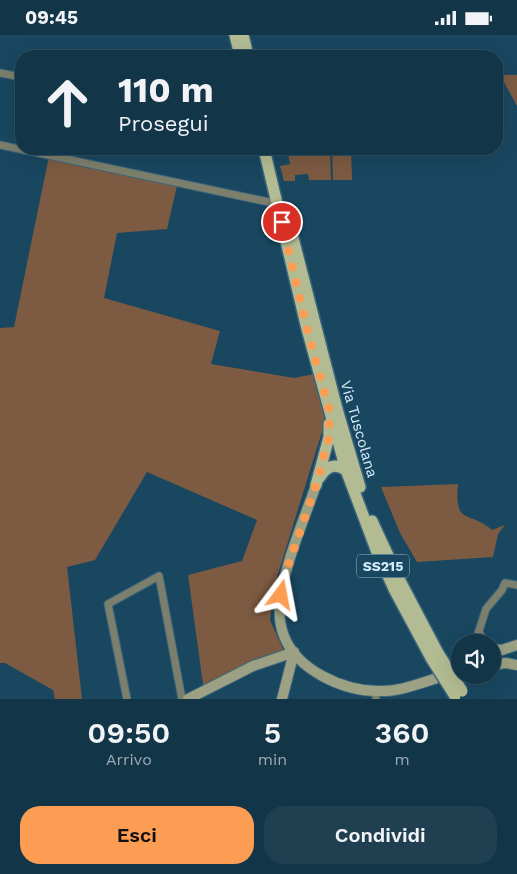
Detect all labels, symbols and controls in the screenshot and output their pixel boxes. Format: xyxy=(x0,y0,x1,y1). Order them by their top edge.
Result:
text: 09:45 xyxy=(25,6,78,29)
text: 110 m xyxy=(118,69,214,111)
icon: ahead xyxy=(35,70,100,135)
text: Prosegui xyxy=(118,111,209,136)
pin xyxy=(261,201,303,243)
icon: arrive xyxy=(268,208,296,236)
street label: Via Tuscolana xyxy=(337,378,382,480)
road number: SS215 xyxy=(357,555,409,577)
position arrow xyxy=(254,568,306,620)
map controls xyxy=(451,634,501,684)
button: sound xyxy=(451,634,501,684)
text: 09:50 xyxy=(87,715,170,750)
text: 5 xyxy=(264,715,281,750)
text: 360 xyxy=(375,715,430,750)
text: Arrivo xyxy=(106,750,152,769)
text: min xyxy=(258,750,287,769)
text: m xyxy=(394,750,410,769)
button: Esci xyxy=(20,806,254,864)
button: Condividi xyxy=(264,806,497,864)

